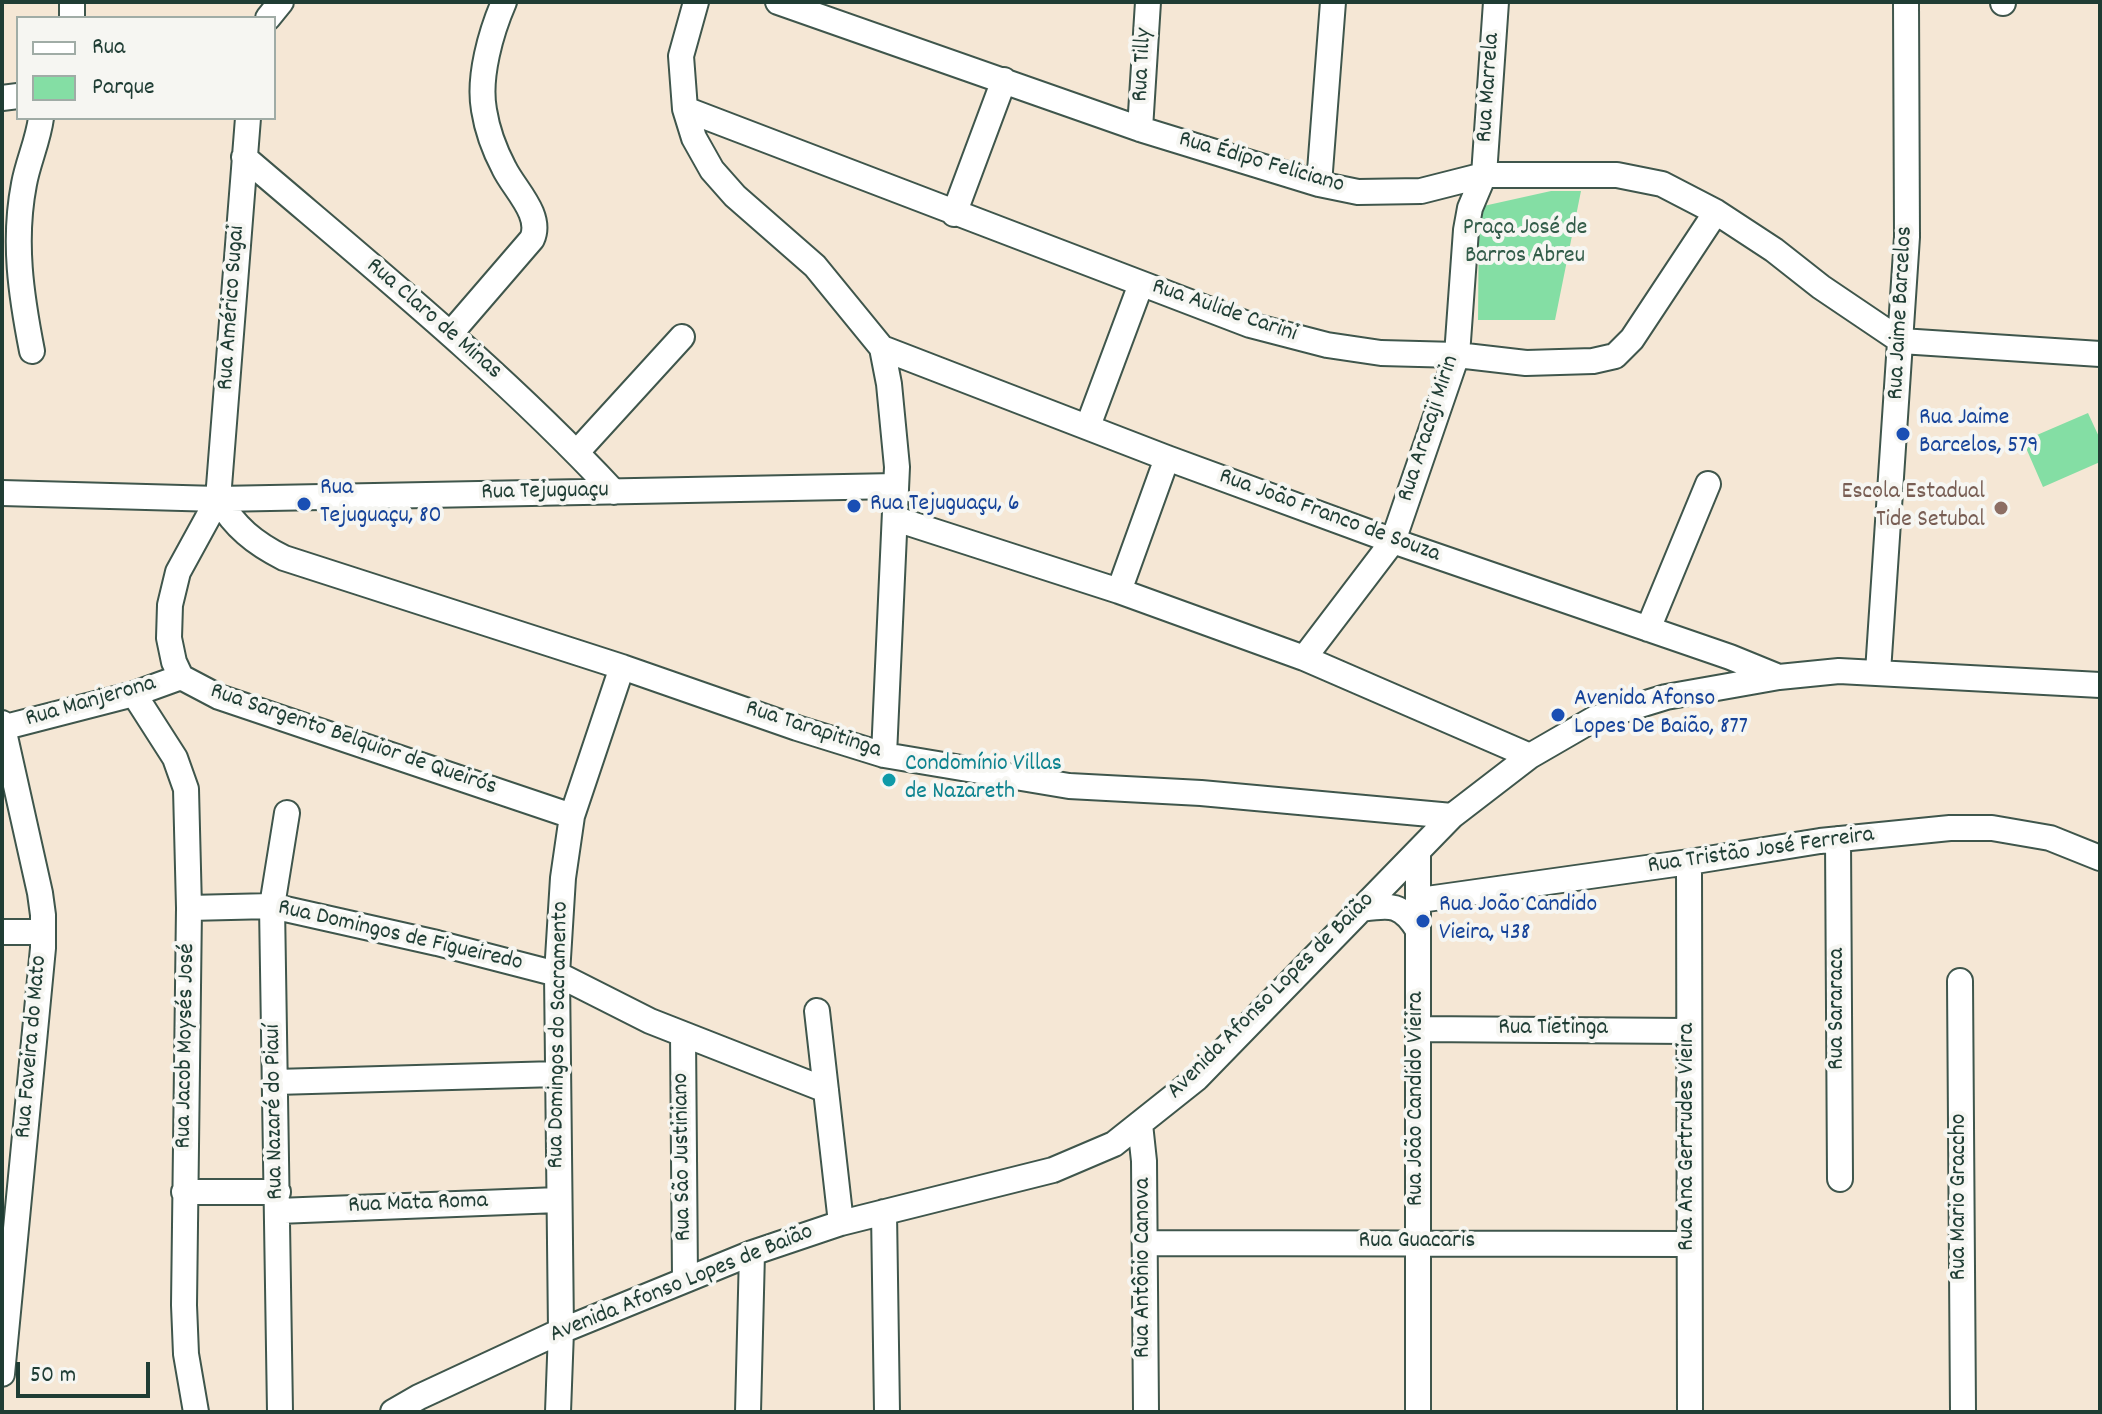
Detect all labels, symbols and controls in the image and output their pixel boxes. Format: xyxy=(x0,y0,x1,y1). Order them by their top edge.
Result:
legend xyxy=(16,16,276,120)
street label: Rua Tilly xyxy=(1128,27,1160,103)
text: Rua xyxy=(92,31,125,65)
street label: Rua Marrela xyxy=(1472,32,1508,144)
text: Parque xyxy=(92,71,155,105)
street label: Rua Édipo Feliciano xyxy=(1175,127,1347,201)
park label: Praça José de Barros Abreu xyxy=(1463,216,1587,272)
street label: Rua Américo Sugai xyxy=(213,225,253,391)
street label: Rua Jaime Barcelos xyxy=(1883,225,1921,401)
street label: Rua Claro de Minas xyxy=(359,253,507,387)
street label: Rua Aulide Carini xyxy=(1148,274,1300,350)
street label: Rua Aracaji Mirin xyxy=(1393,352,1467,506)
place label: Rua Jaime Barcelos, 579 xyxy=(1919,406,2039,462)
marker: Rua Jaime Barcelos, 579 xyxy=(1894,425,1912,443)
street label: Rua João Franco de Souza xyxy=(1214,464,1444,570)
place label: Rua Tejuguaçu, 80 xyxy=(320,476,442,532)
street label: Rua Tejuguaçu xyxy=(481,477,609,509)
place label: Escola Estadual Tide Setubal xyxy=(1842,480,1985,536)
place label: Rua Tejuguaçu, 6 xyxy=(870,492,1019,520)
marker: Rua Tejuguaçu, 80 xyxy=(295,495,313,513)
marker: Rua Tejuguaçu, 6 xyxy=(845,497,863,515)
marker: Escola Estadual Tide Setubal xyxy=(1992,499,2010,517)
street label: Rua Manjerona xyxy=(23,671,159,735)
street label: Rua Sargento Belquior de Queirós xyxy=(206,678,500,804)
place label: Avenida Afonso Lopes De Baião, 877 xyxy=(1574,687,1748,743)
street label: Rua Tarapitinga xyxy=(741,695,885,767)
marker: Avenida Afonso Lopes De Baião, 877 xyxy=(1549,706,1567,724)
place label: Condomínio Villas de Nazareth xyxy=(905,752,1062,808)
marker: Condomínio Villas de Nazareth xyxy=(880,771,898,789)
street label: Rua Tristão José Ferreira xyxy=(1646,822,1876,882)
street label: Avenida Afonso Lopes de Baião xyxy=(1162,887,1382,1107)
place label: Rua João Candido Vieira, 438 xyxy=(1439,893,1597,949)
street label: Rua Domingos de Figueiredo xyxy=(275,895,525,979)
street label: Rua Domingos do Sacramento xyxy=(543,901,577,1169)
marker: Rua João Candido Vieira, 438 xyxy=(1414,912,1432,930)
street label: Rua Jacob Moysés José xyxy=(171,943,203,1149)
street label: Rua Sararaca xyxy=(1825,948,1853,1070)
street label: Rua Faveira do Mato xyxy=(11,954,55,1140)
street label: Rua João Candido Vieira xyxy=(1404,992,1432,1206)
street label: Rua Tietinga xyxy=(1498,1016,1608,1044)
street label: Rua Ana Gertrudes Vieira xyxy=(1675,1023,1703,1251)
street label: Rua Nazaré do Piauí xyxy=(260,1024,292,1200)
street label: Rua São Justiniano xyxy=(668,1073,700,1241)
street label: Rua Mario Graccho xyxy=(1947,1114,1975,1280)
street label: Rua Antônio Canova xyxy=(1131,1178,1159,1358)
street label: Rua Mata Roma xyxy=(348,1188,488,1222)
street label: Avenida Afonso Lopes de Baião xyxy=(546,1219,818,1351)
street label: Rua Guacaris xyxy=(1359,1229,1475,1257)
scale bar xyxy=(20,1346,154,1396)
text: 50 m xyxy=(30,1359,76,1393)

